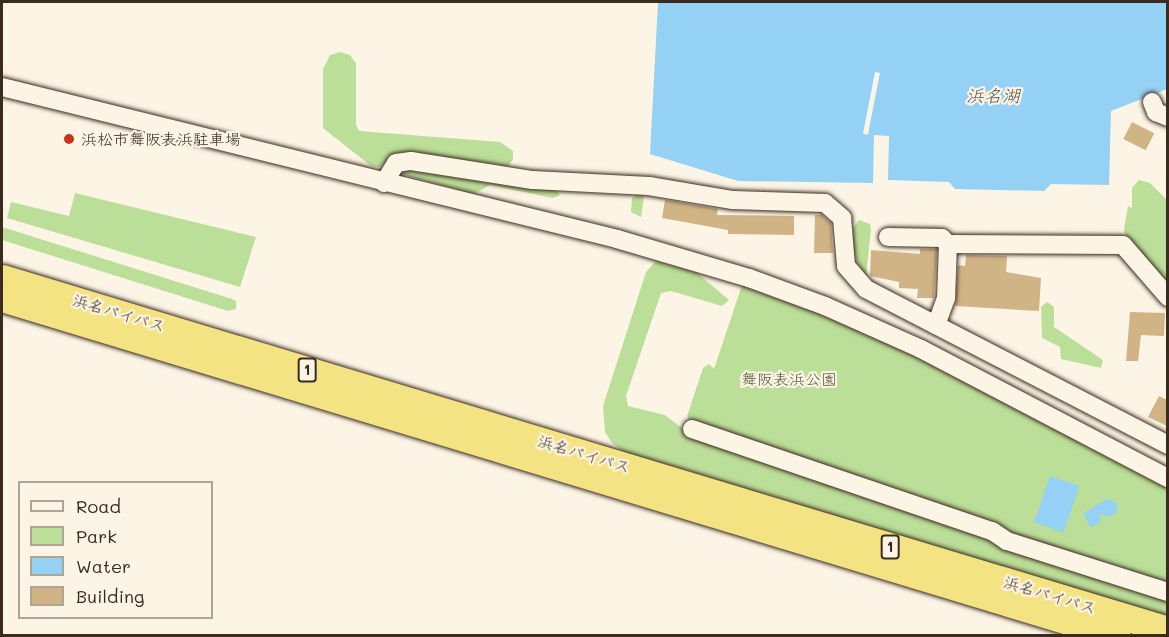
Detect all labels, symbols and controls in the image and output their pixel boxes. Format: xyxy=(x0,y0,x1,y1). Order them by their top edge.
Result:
water label: 浜名湖 xyxy=(966,84,1020,106)
place label: 浜松市舞阪表浜駐車場 xyxy=(81,129,241,149)
marker: 浜松市舞阪表浜駐車場 xyxy=(62,132,76,146)
street label: 浜名バイパス xyxy=(70,290,168,336)
road number: 1 xyxy=(296,358,318,382)
park label: 舞阪表浜公園 xyxy=(741,369,837,389)
street label: 浜名バイパス xyxy=(535,431,633,477)
legend xyxy=(18,481,213,619)
text: Road xyxy=(76,494,121,518)
text: Park xyxy=(76,524,117,548)
road number: 1 xyxy=(880,535,900,559)
text: Water xyxy=(76,554,131,578)
street label: 浜名バイパス xyxy=(1001,572,1099,618)
text: Building xyxy=(76,584,144,608)

